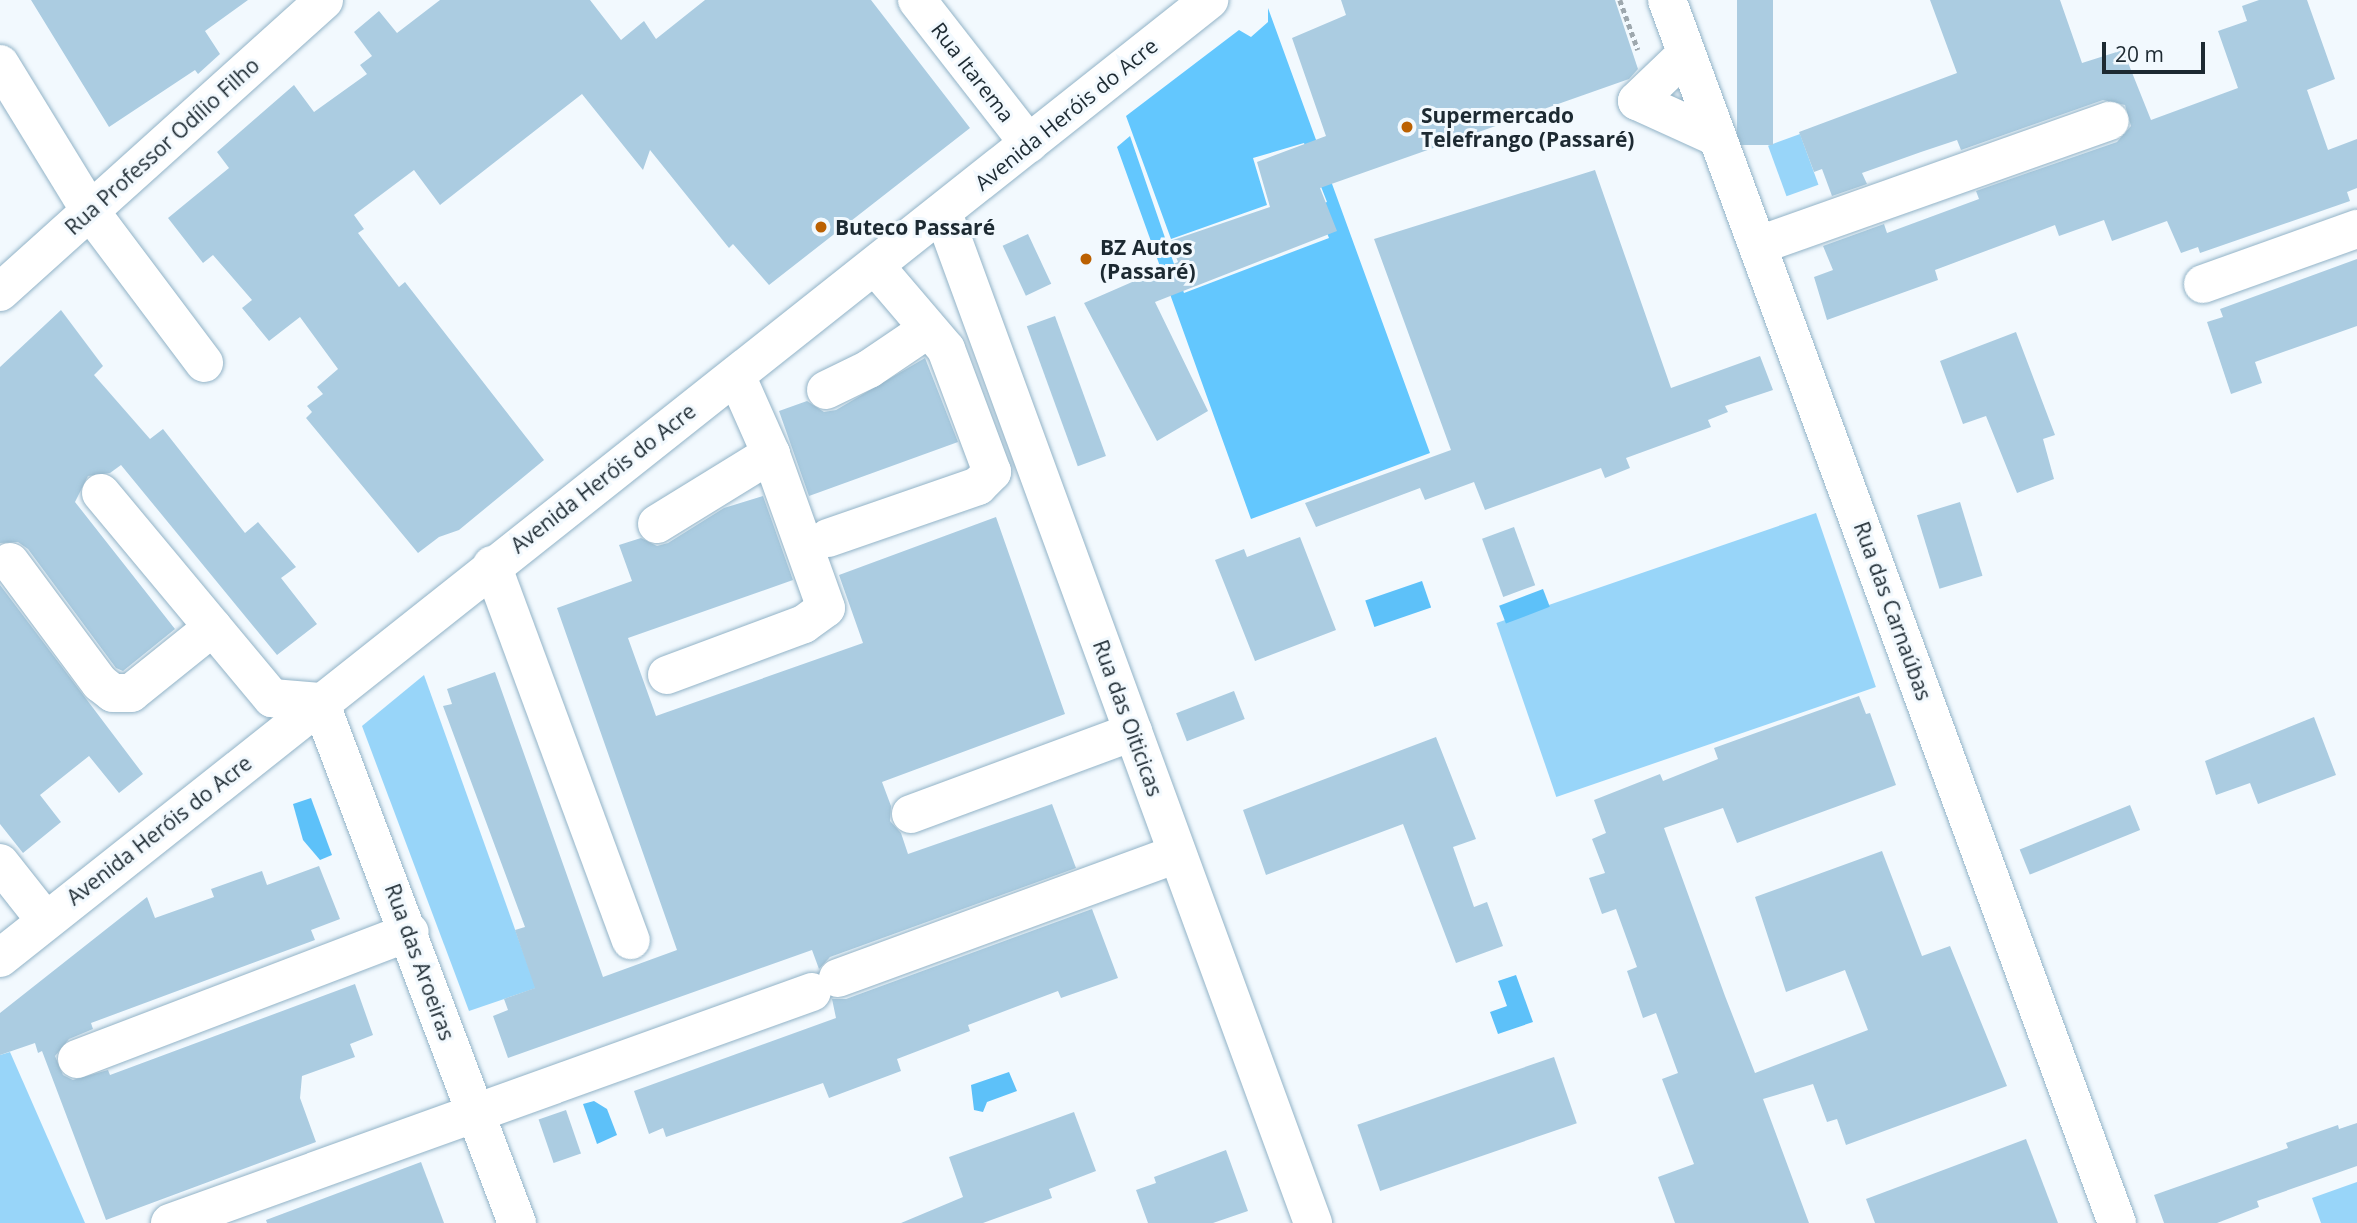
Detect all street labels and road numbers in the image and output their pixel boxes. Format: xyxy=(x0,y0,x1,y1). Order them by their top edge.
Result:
street label: Rua Itarema xyxy=(926,17,1020,127)
street label: Avenida Heróis do Acre xyxy=(970,33,1162,195)
street label: Rua Professor Odílio Filho xyxy=(60,52,264,240)
street label: Avenida Heróis do Acre xyxy=(506,398,700,558)
street label: Rua das Carnaúbas xyxy=(1849,518,1937,704)
street label: Rua das Oiticicas xyxy=(1088,636,1168,800)
street label: Avenida Heróis do Acre xyxy=(62,750,256,910)
street label: Rua das Aroeiras xyxy=(380,880,460,1044)

